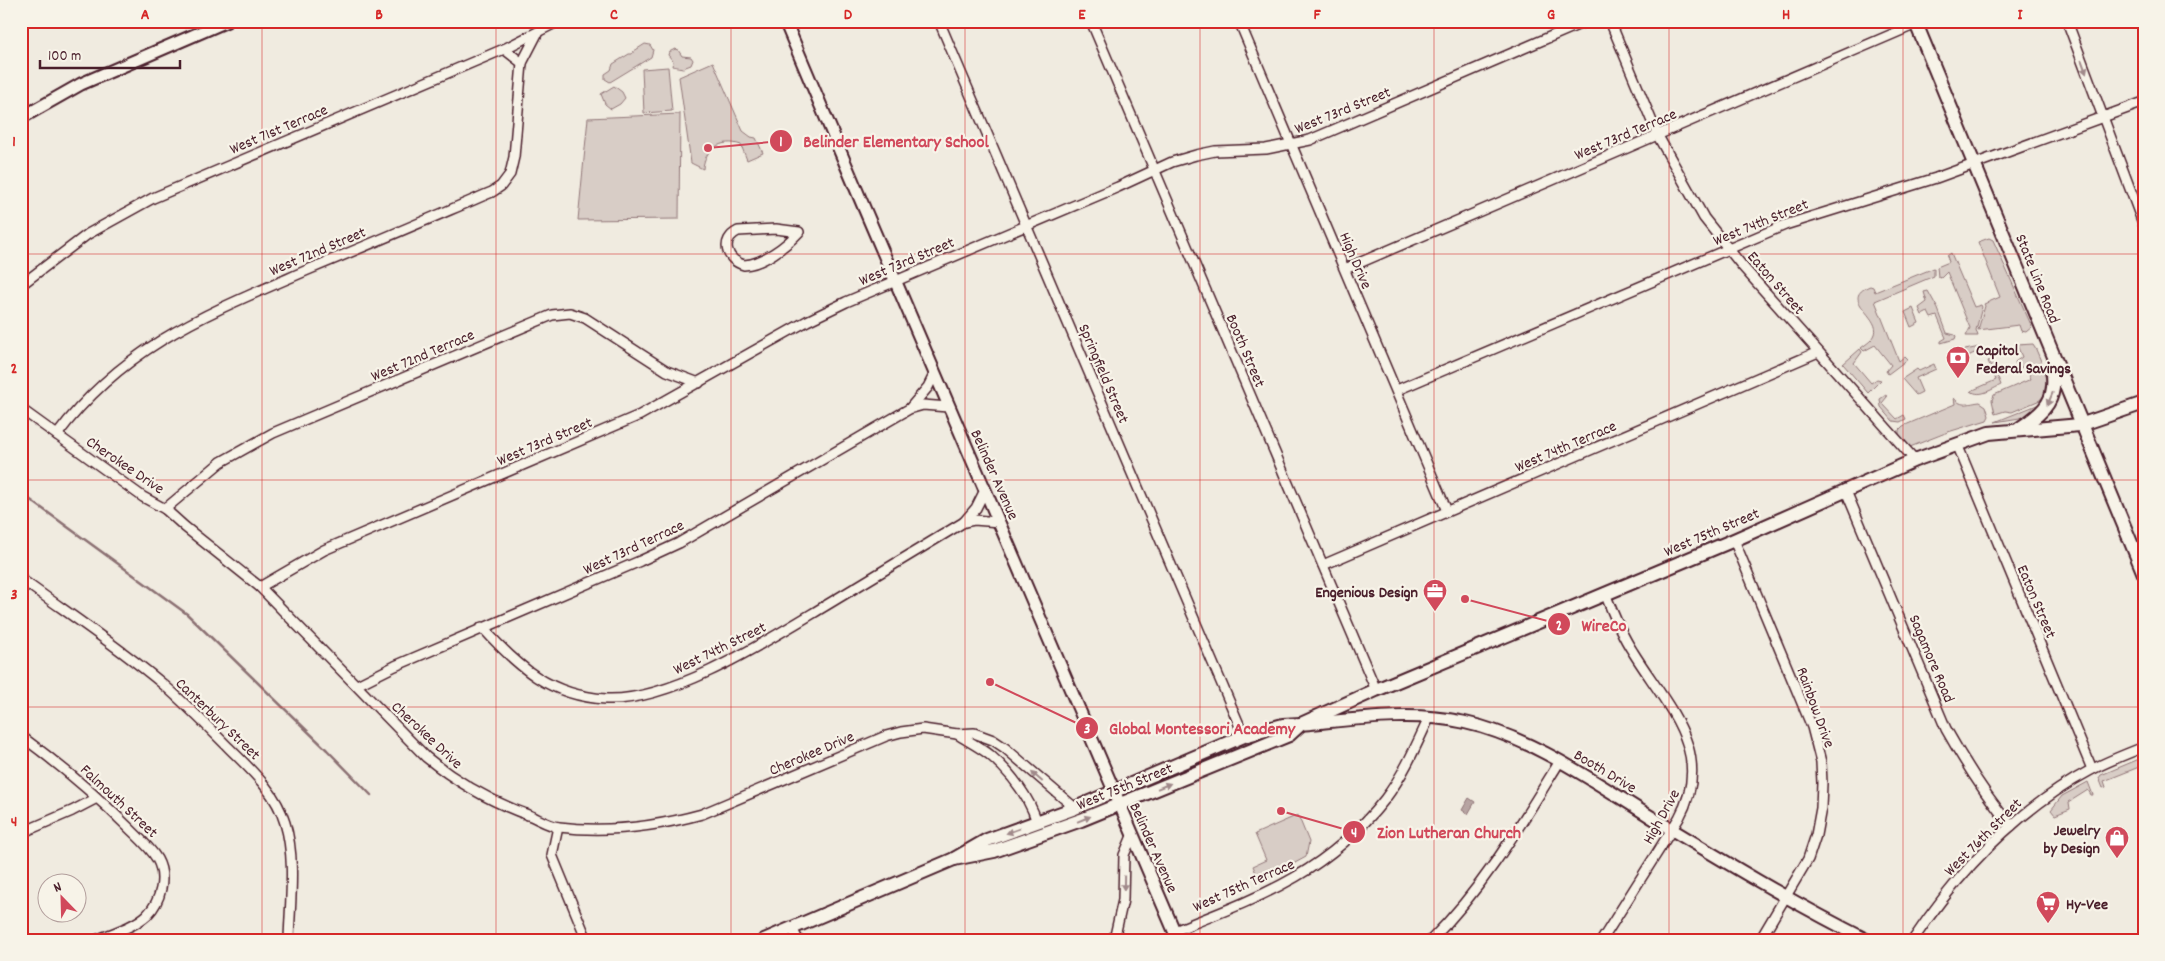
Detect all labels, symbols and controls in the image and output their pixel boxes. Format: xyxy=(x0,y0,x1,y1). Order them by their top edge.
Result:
text: A xyxy=(141,4,150,27)
text: B xyxy=(375,4,383,27)
text: C xyxy=(610,4,618,27)
text: D xyxy=(844,4,853,27)
text: E xyxy=(1078,4,1086,27)
text: F xyxy=(1313,4,1321,27)
text: G xyxy=(1547,4,1555,27)
text: H xyxy=(1782,4,1790,27)
text: I xyxy=(2018,4,2024,27)
scale bar xyxy=(40,38,180,70)
text: 100 m xyxy=(48,46,81,68)
one-way arrow xyxy=(2080,60,2088,75)
street label: West 73rd Street xyxy=(1291,82,1394,141)
street label: West 71st Terrace xyxy=(226,99,332,161)
street label: West 73rd Terrace xyxy=(1571,103,1681,167)
callout: Belinder Elementary School xyxy=(768,124,998,157)
text: 1 xyxy=(12,131,16,154)
text: Belinder Elementary School xyxy=(803,131,989,156)
text: 1 xyxy=(779,132,783,154)
street label: West 74th Street xyxy=(1710,194,1812,253)
street label: West 72nd Street xyxy=(266,222,370,283)
street label: High Drive xyxy=(1332,229,1377,293)
street label: State Line Road xyxy=(2008,231,2065,327)
street label: West 73rd Street xyxy=(856,232,958,293)
street label: Eaton Street xyxy=(1741,247,1809,321)
street label: Booth Street xyxy=(1219,311,1270,391)
street label: Springfield Street xyxy=(1071,321,1134,427)
street label: West 72nd Terrace xyxy=(368,324,478,388)
place label: Capitol Federal Savings xyxy=(1976,340,2071,381)
bank icon: Capitol Federal Savings xyxy=(1945,345,1971,379)
text: 2 xyxy=(11,358,18,381)
one-way arrow xyxy=(2045,392,2053,406)
street label: West 73rd Street xyxy=(494,412,596,473)
street label: West 74th Terrace xyxy=(1512,416,1620,479)
street label: Belinder Avenue xyxy=(964,426,1024,524)
street label: Cherokee Drive xyxy=(81,431,169,501)
street label: West 75th Street xyxy=(1661,503,1763,564)
street label: West 73rd Terrace xyxy=(580,515,688,582)
street label: Eaton Street xyxy=(2010,562,2062,642)
office icon: Engenious Design xyxy=(1422,578,1448,612)
place label: Engenious Design xyxy=(1315,582,1418,605)
text: 3 xyxy=(10,584,18,607)
callout: WireCo xyxy=(1547,608,1637,641)
street label: Sagamore Road xyxy=(1902,611,1960,707)
text: WireCo xyxy=(1581,615,1627,640)
text: 2 xyxy=(1556,616,1562,638)
street label: West 74th Street xyxy=(670,617,771,682)
street label: Rainbow Drive xyxy=(1789,664,1840,751)
street label: Canterbury Street xyxy=(170,673,265,767)
street label: Cherokee Drive xyxy=(385,697,467,775)
callout: Global Montessori Academy xyxy=(1074,712,1305,745)
text: Global Montessori Academy xyxy=(1109,718,1296,743)
text: 3 xyxy=(1084,719,1091,741)
street label: Cherokee Drive xyxy=(766,726,858,783)
street label: Booth Drive xyxy=(1569,744,1640,800)
street label: West 75th Street xyxy=(1073,758,1177,817)
street label: Falmouth Street xyxy=(74,760,162,844)
one-way arrow xyxy=(1031,771,1044,782)
one-way arrow xyxy=(1157,782,1172,790)
street label: High Drive xyxy=(1638,785,1687,849)
street label: West 76th Street xyxy=(1939,793,2028,882)
street label: Belinder Avenue xyxy=(1123,799,1183,897)
text: 4 xyxy=(11,811,17,834)
one-way arrow xyxy=(1077,814,1091,822)
callout: Zion Lutheran Church xyxy=(1342,815,1531,848)
place label: Jewelry by Design xyxy=(2044,820,2102,861)
text: Zion Lutheran Church xyxy=(1377,822,1521,847)
text: 4 xyxy=(1351,823,1357,845)
shop icon: Jewelry by Design xyxy=(2104,825,2130,859)
one-way arrow xyxy=(1005,827,1020,835)
street label: West 75th Terrace xyxy=(1189,854,1299,919)
north arrow xyxy=(38,874,88,924)
one-way arrow xyxy=(1120,875,1128,891)
text: N xyxy=(51,877,65,898)
supermarket icon: Hy-Vee xyxy=(2035,890,2061,924)
place label: Hy-Vee xyxy=(2066,894,2108,917)

